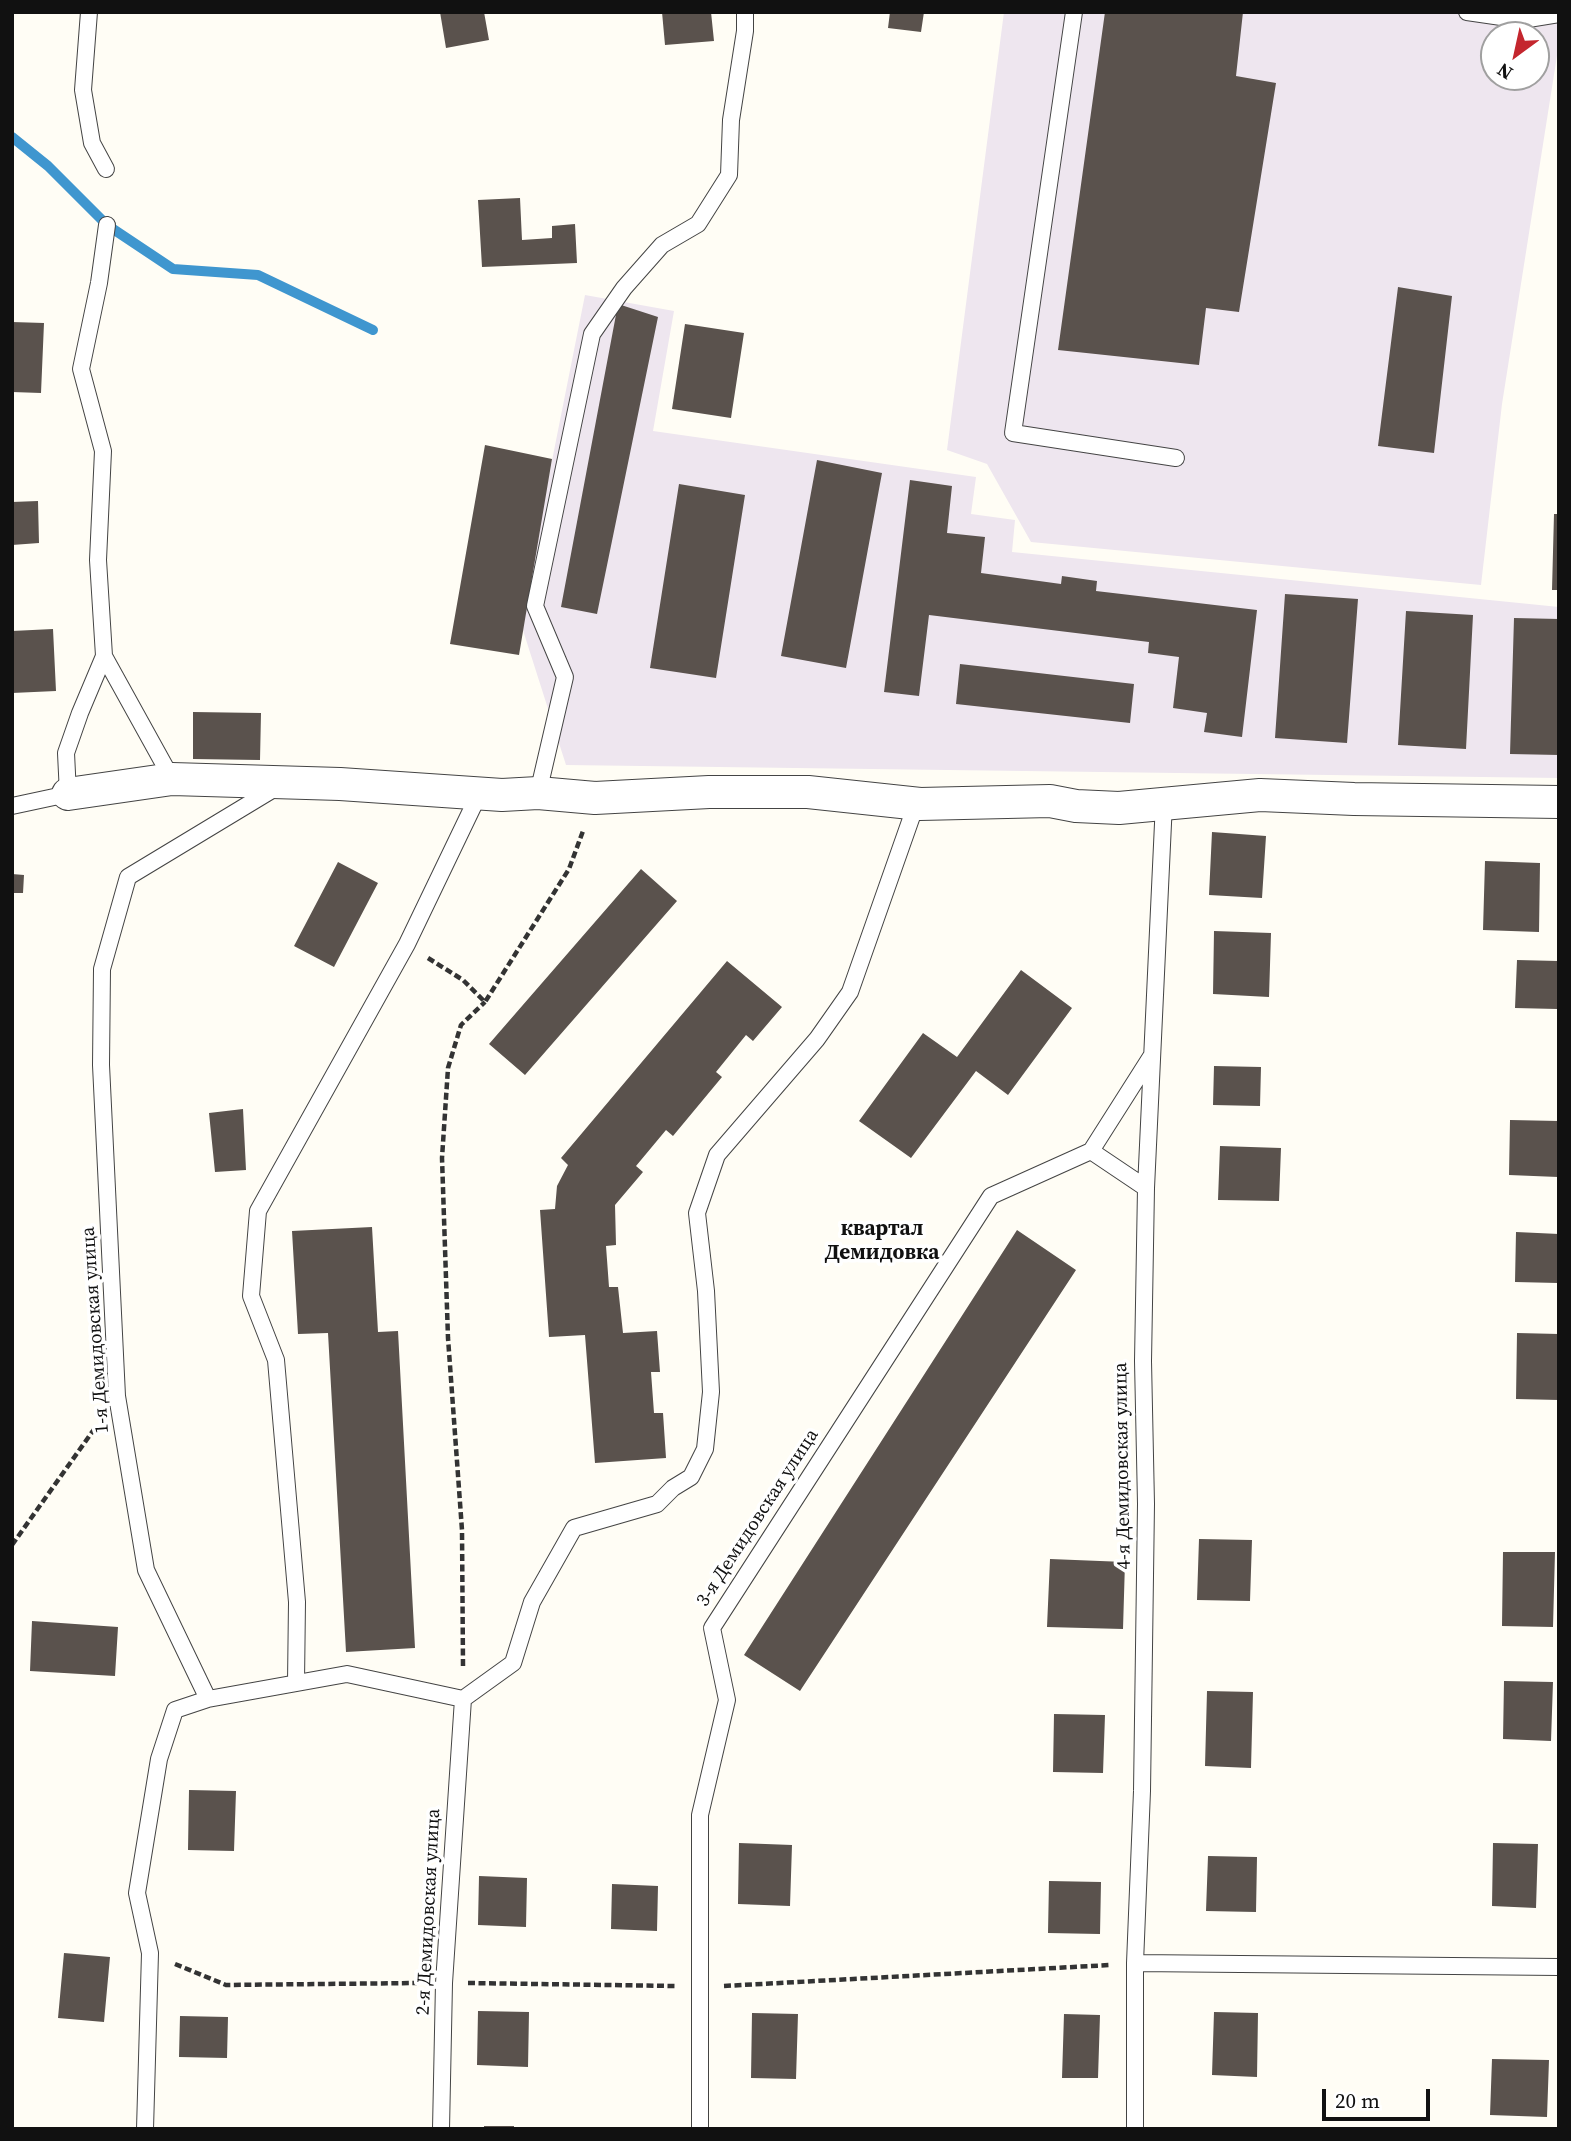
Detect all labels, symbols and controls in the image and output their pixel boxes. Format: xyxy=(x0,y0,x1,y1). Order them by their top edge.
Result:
north arrow xyxy=(1480,21,1550,91)
text: N xyxy=(1492,57,1518,87)
district label: квартал Демидовка xyxy=(825,1217,939,1267)
street label: 1-я Демидовская улица xyxy=(77,1226,115,1434)
street label: 4-я Демидовская улица xyxy=(1110,1362,1136,1570)
street label: 3-я Демидовская улица xyxy=(692,1425,824,1611)
street label: 2-я Демидовская улица xyxy=(412,1808,446,2016)
scale bar xyxy=(1326,2074,1434,2118)
text: 20 m xyxy=(1335,2086,1380,2115)

